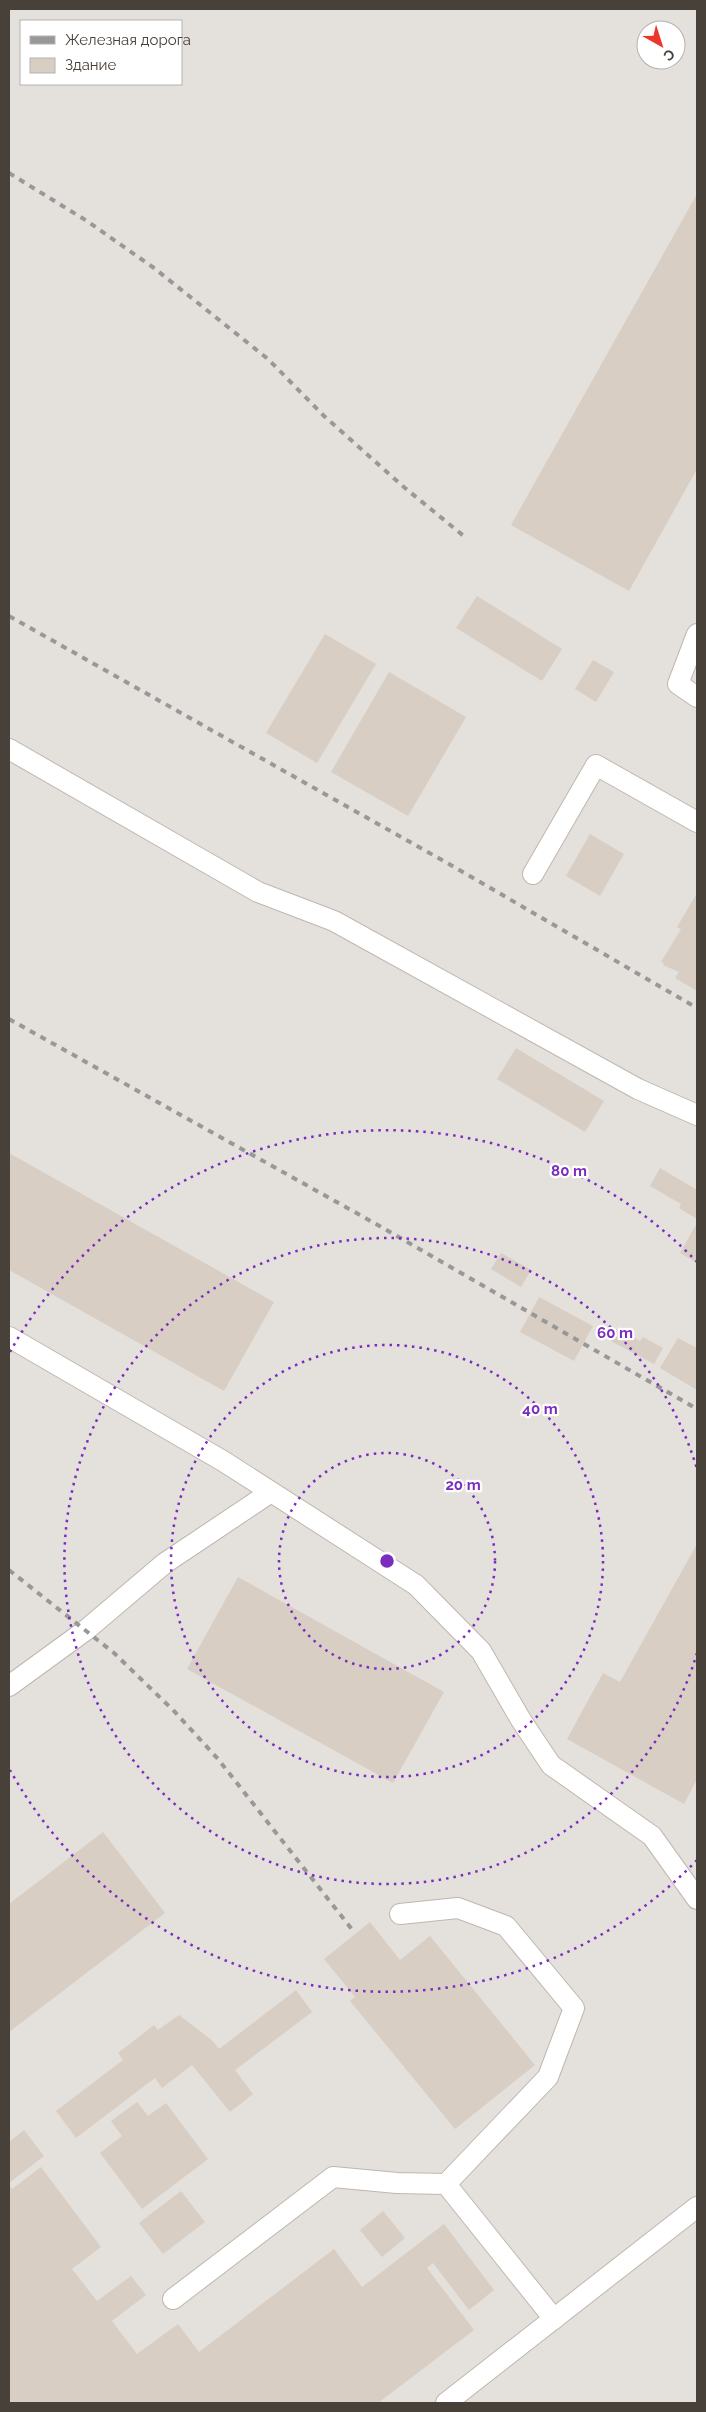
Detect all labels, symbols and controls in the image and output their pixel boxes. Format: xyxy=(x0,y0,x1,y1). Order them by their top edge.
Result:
legend xyxy=(20,20,182,85)
north arrow xyxy=(636,20,686,70)
text: Железная дорога xyxy=(65,31,191,49)
text: С xyxy=(660,46,678,65)
text: Здание xyxy=(65,56,117,74)
text: 80 m xyxy=(551,1162,587,1180)
text: 60 m xyxy=(597,1324,633,1342)
text: 40 m xyxy=(522,1400,558,1418)
text: 20 m xyxy=(445,1476,481,1494)
centre of rings xyxy=(378,1552,396,1570)

